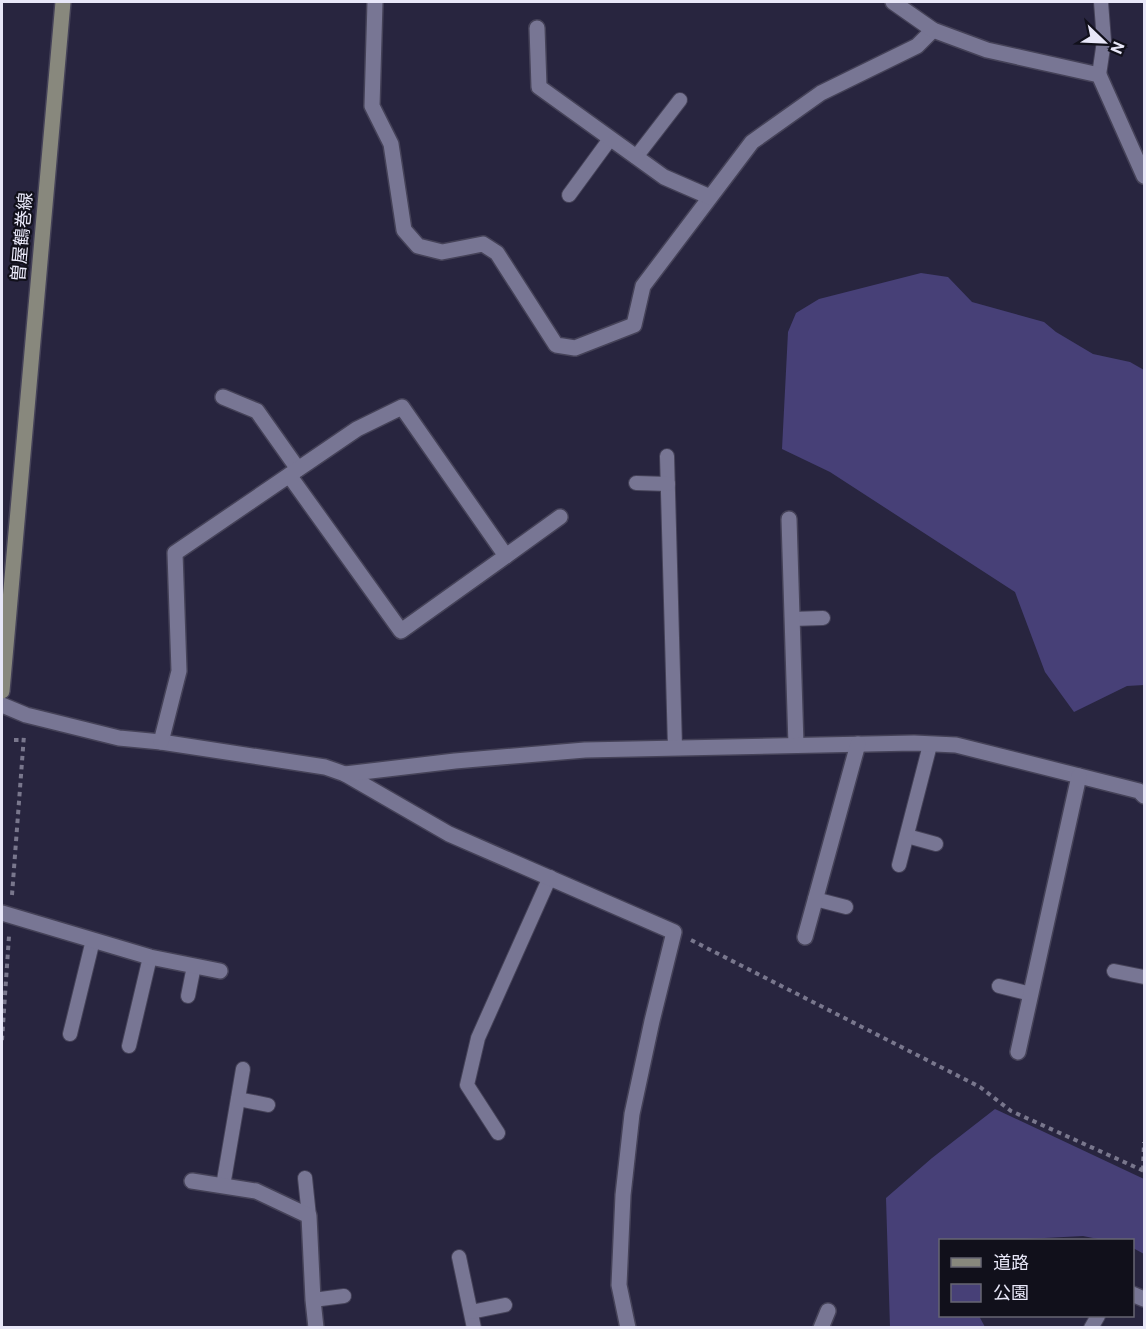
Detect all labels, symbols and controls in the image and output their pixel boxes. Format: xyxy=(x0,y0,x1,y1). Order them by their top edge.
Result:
north arrow xyxy=(1074,12,1134,72)
text: N xyxy=(1106,39,1128,57)
street label: 曽屋鶴巻線 xyxy=(7,191,36,283)
legend xyxy=(939,1239,1134,1317)
text: 道路 xyxy=(993,1252,1029,1273)
text: 公園 xyxy=(993,1282,1029,1303)

